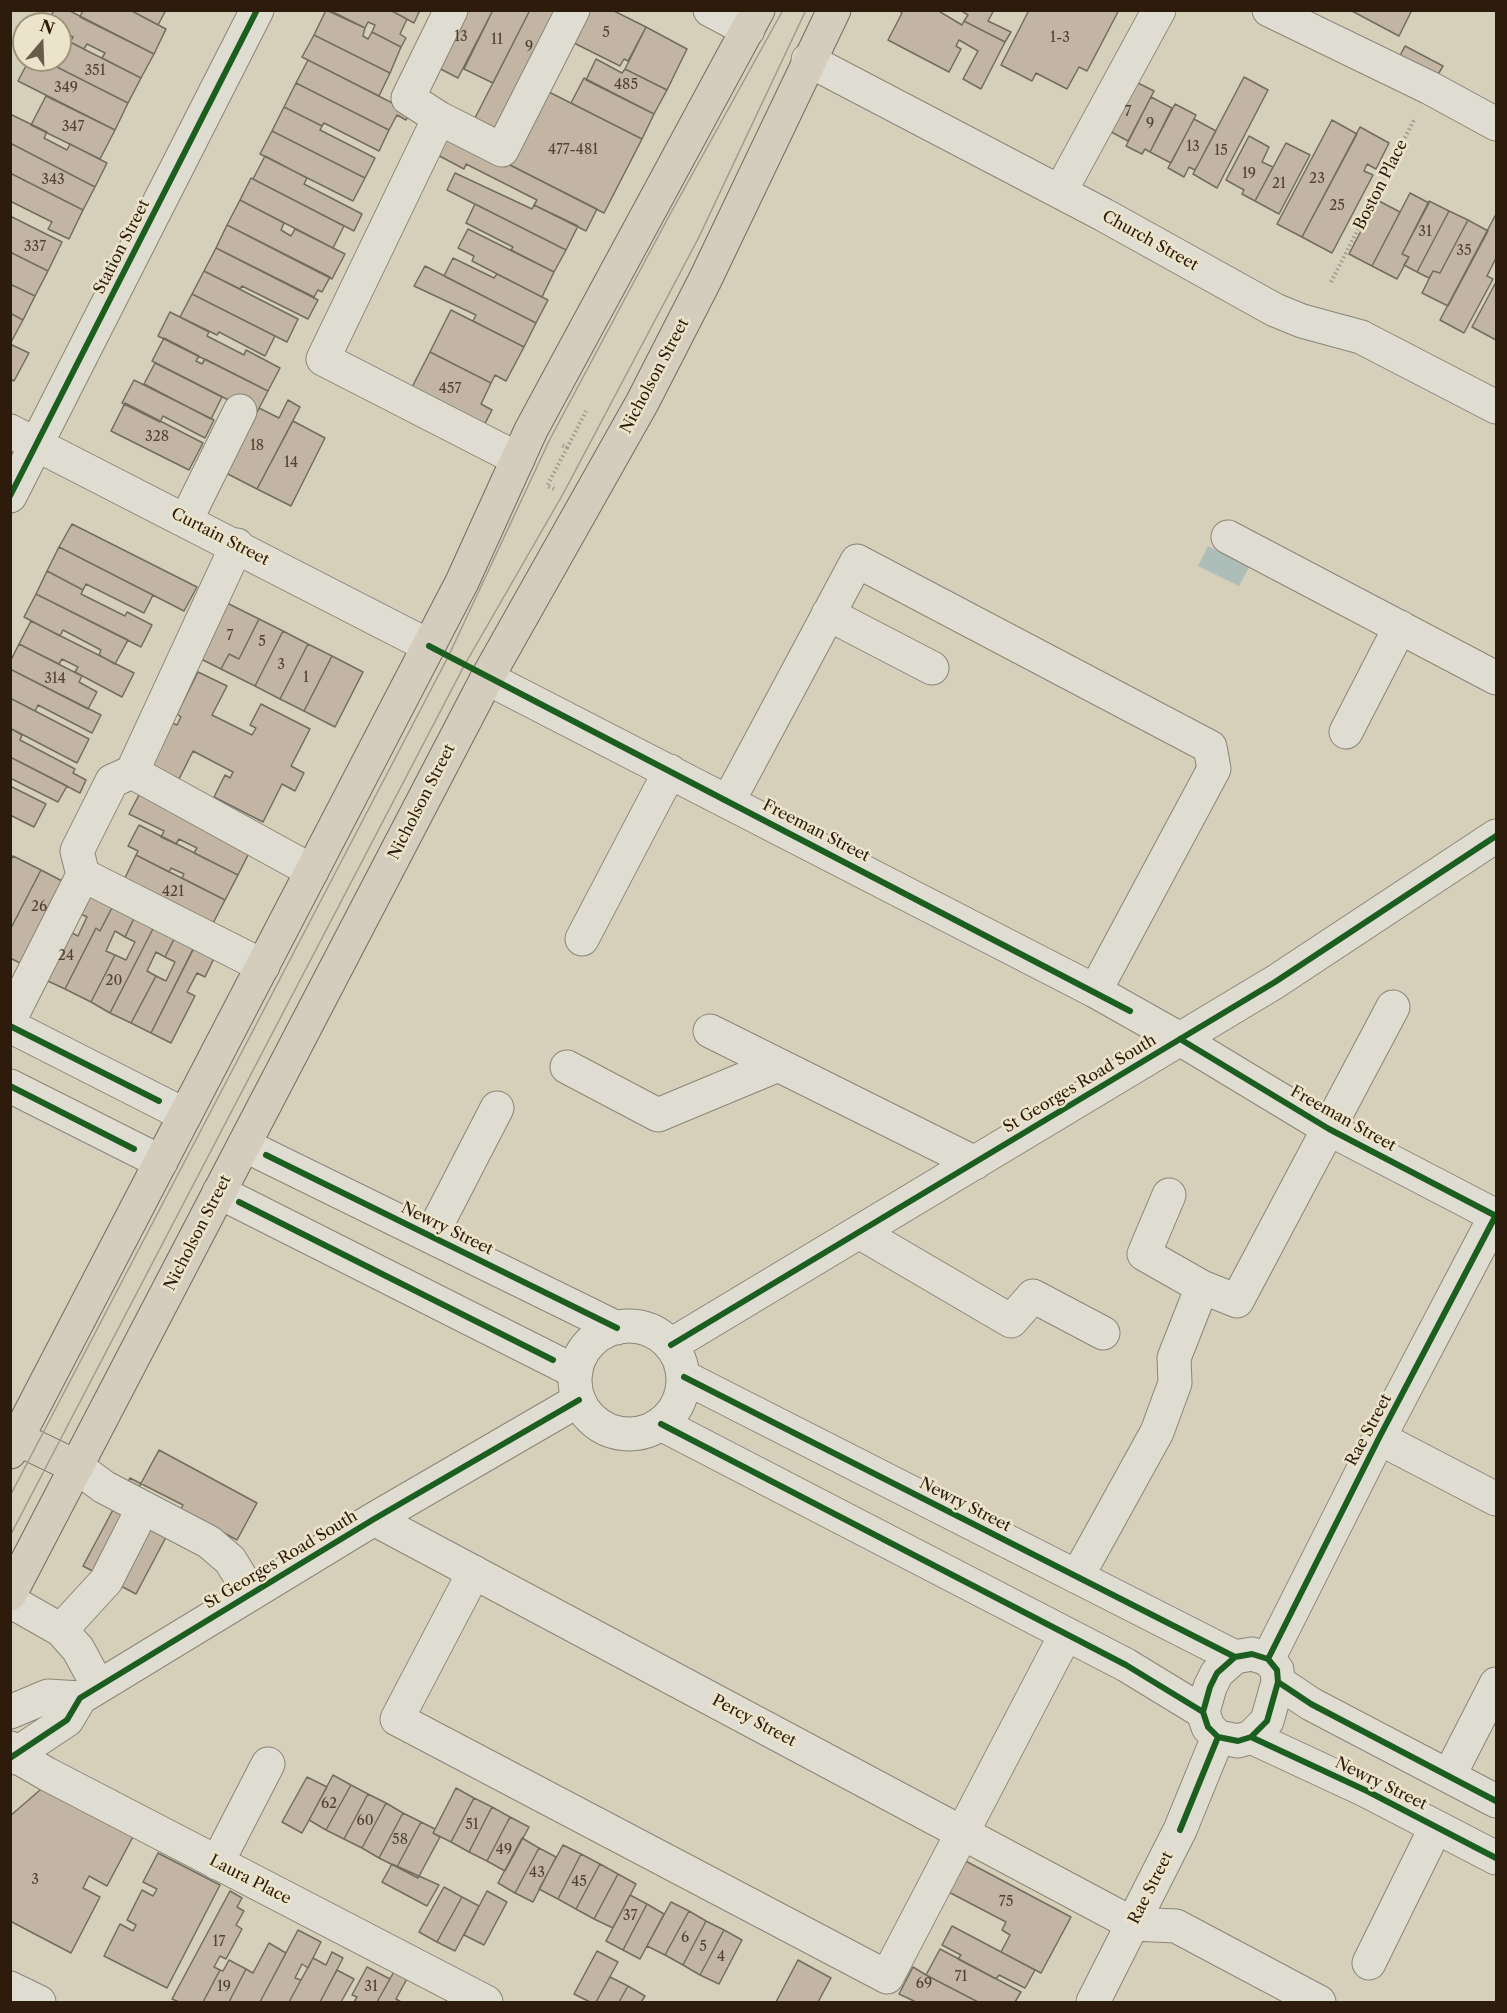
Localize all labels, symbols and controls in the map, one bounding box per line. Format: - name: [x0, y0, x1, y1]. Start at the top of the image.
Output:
- north arrow: [12, 12, 72, 72]
- text: N: [37, 15, 57, 39]
- house number: 5: [602, 25, 610, 41]
- house number: 13: [454, 29, 468, 45]
- house number: 1-3: [1050, 30, 1070, 46]
- house number: 11: [491, 32, 503, 48]
- house number: 9: [525, 39, 533, 55]
- house number: 351: [84, 63, 106, 79]
- house number: 485: [614, 77, 638, 93]
- house number: 349: [54, 80, 78, 96]
- house number: 7: [1125, 104, 1131, 120]
- house number: 9: [1146, 116, 1154, 132]
- house number: 347: [62, 119, 84, 135]
- street label: Boston Place: [1350, 137, 1412, 233]
- house number: 13: [1186, 139, 1200, 155]
- house number: 477-481: [548, 142, 598, 158]
- house number: 15: [1214, 143, 1228, 159]
- house number: 19: [1242, 166, 1256, 182]
- house number: 23: [1309, 171, 1325, 187]
- house number: 343: [41, 172, 65, 188]
- house number: 21: [1272, 176, 1286, 192]
- street label: Station Street: [90, 196, 154, 298]
- house number: 25: [1329, 198, 1345, 214]
- street label: Church Street: [1099, 207, 1201, 275]
- house number: 31: [1418, 224, 1432, 240]
- house number: 337: [24, 239, 46, 255]
- house number: 35: [1456, 243, 1472, 259]
- street label: Nicholson Street: [617, 315, 693, 437]
- house number: 457: [439, 381, 461, 397]
- house number: 328: [145, 429, 169, 445]
- house number: 18: [250, 438, 264, 454]
- house number: 14: [284, 455, 298, 471]
- street label: Curtain Street: [168, 504, 272, 570]
- house number: 7: [227, 628, 233, 644]
- house number: 5: [258, 634, 266, 650]
- house number: 3: [277, 657, 285, 673]
- house number: 1: [303, 670, 309, 686]
- house number: 314: [44, 671, 66, 687]
- street label: Nicholson Street: [385, 741, 459, 863]
- street label: Freeman Street: [759, 796, 873, 866]
- house number: 421: [162, 884, 184, 900]
- house number: 26: [31, 899, 47, 915]
- house number: 24: [58, 948, 74, 964]
- house number: 20: [106, 973, 122, 989]
- street label: St Georges Road South: [1000, 1031, 1160, 1137]
- street label: Freeman Street: [1287, 1082, 1399, 1156]
- street label: Nicholson Street: [161, 1172, 235, 1294]
- street label: Newry Street: [398, 1198, 496, 1260]
- street label: Rae Street: [1342, 1391, 1396, 1469]
- street label: Newry Street: [916, 1474, 1014, 1536]
- street label: St Georges Road South: [201, 1507, 361, 1613]
- street label: Percy Street: [709, 1691, 799, 1751]
- street label: Newry Street: [1332, 1753, 1430, 1815]
- house number: 62: [321, 1796, 337, 1812]
- house number: 60: [356, 1813, 374, 1829]
- house number: 51: [465, 1817, 479, 1833]
- house number: 58: [392, 1832, 408, 1848]
- house number: 49: [496, 1842, 512, 1858]
- street label: Rae Street: [1125, 1849, 1177, 1927]
- street label: Laura Place: [206, 1851, 294, 1909]
- house number: 43: [529, 1865, 545, 1881]
- house number: 3: [31, 1872, 39, 1888]
- house number: 45: [571, 1874, 587, 1890]
- house number: 75: [999, 1894, 1013, 1910]
- house number: 37: [623, 1908, 637, 1924]
- house number: 6: [681, 1930, 689, 1946]
- house number: 17: [213, 1934, 225, 1950]
- house number: 5: [699, 1939, 707, 1955]
- house number: 4: [717, 1949, 725, 1965]
- house number: 71: [955, 1969, 967, 1985]
- house number: 69: [916, 1976, 932, 1992]
- house number: 19: [217, 1979, 231, 1995]
- house number: 31: [364, 1979, 378, 1995]

